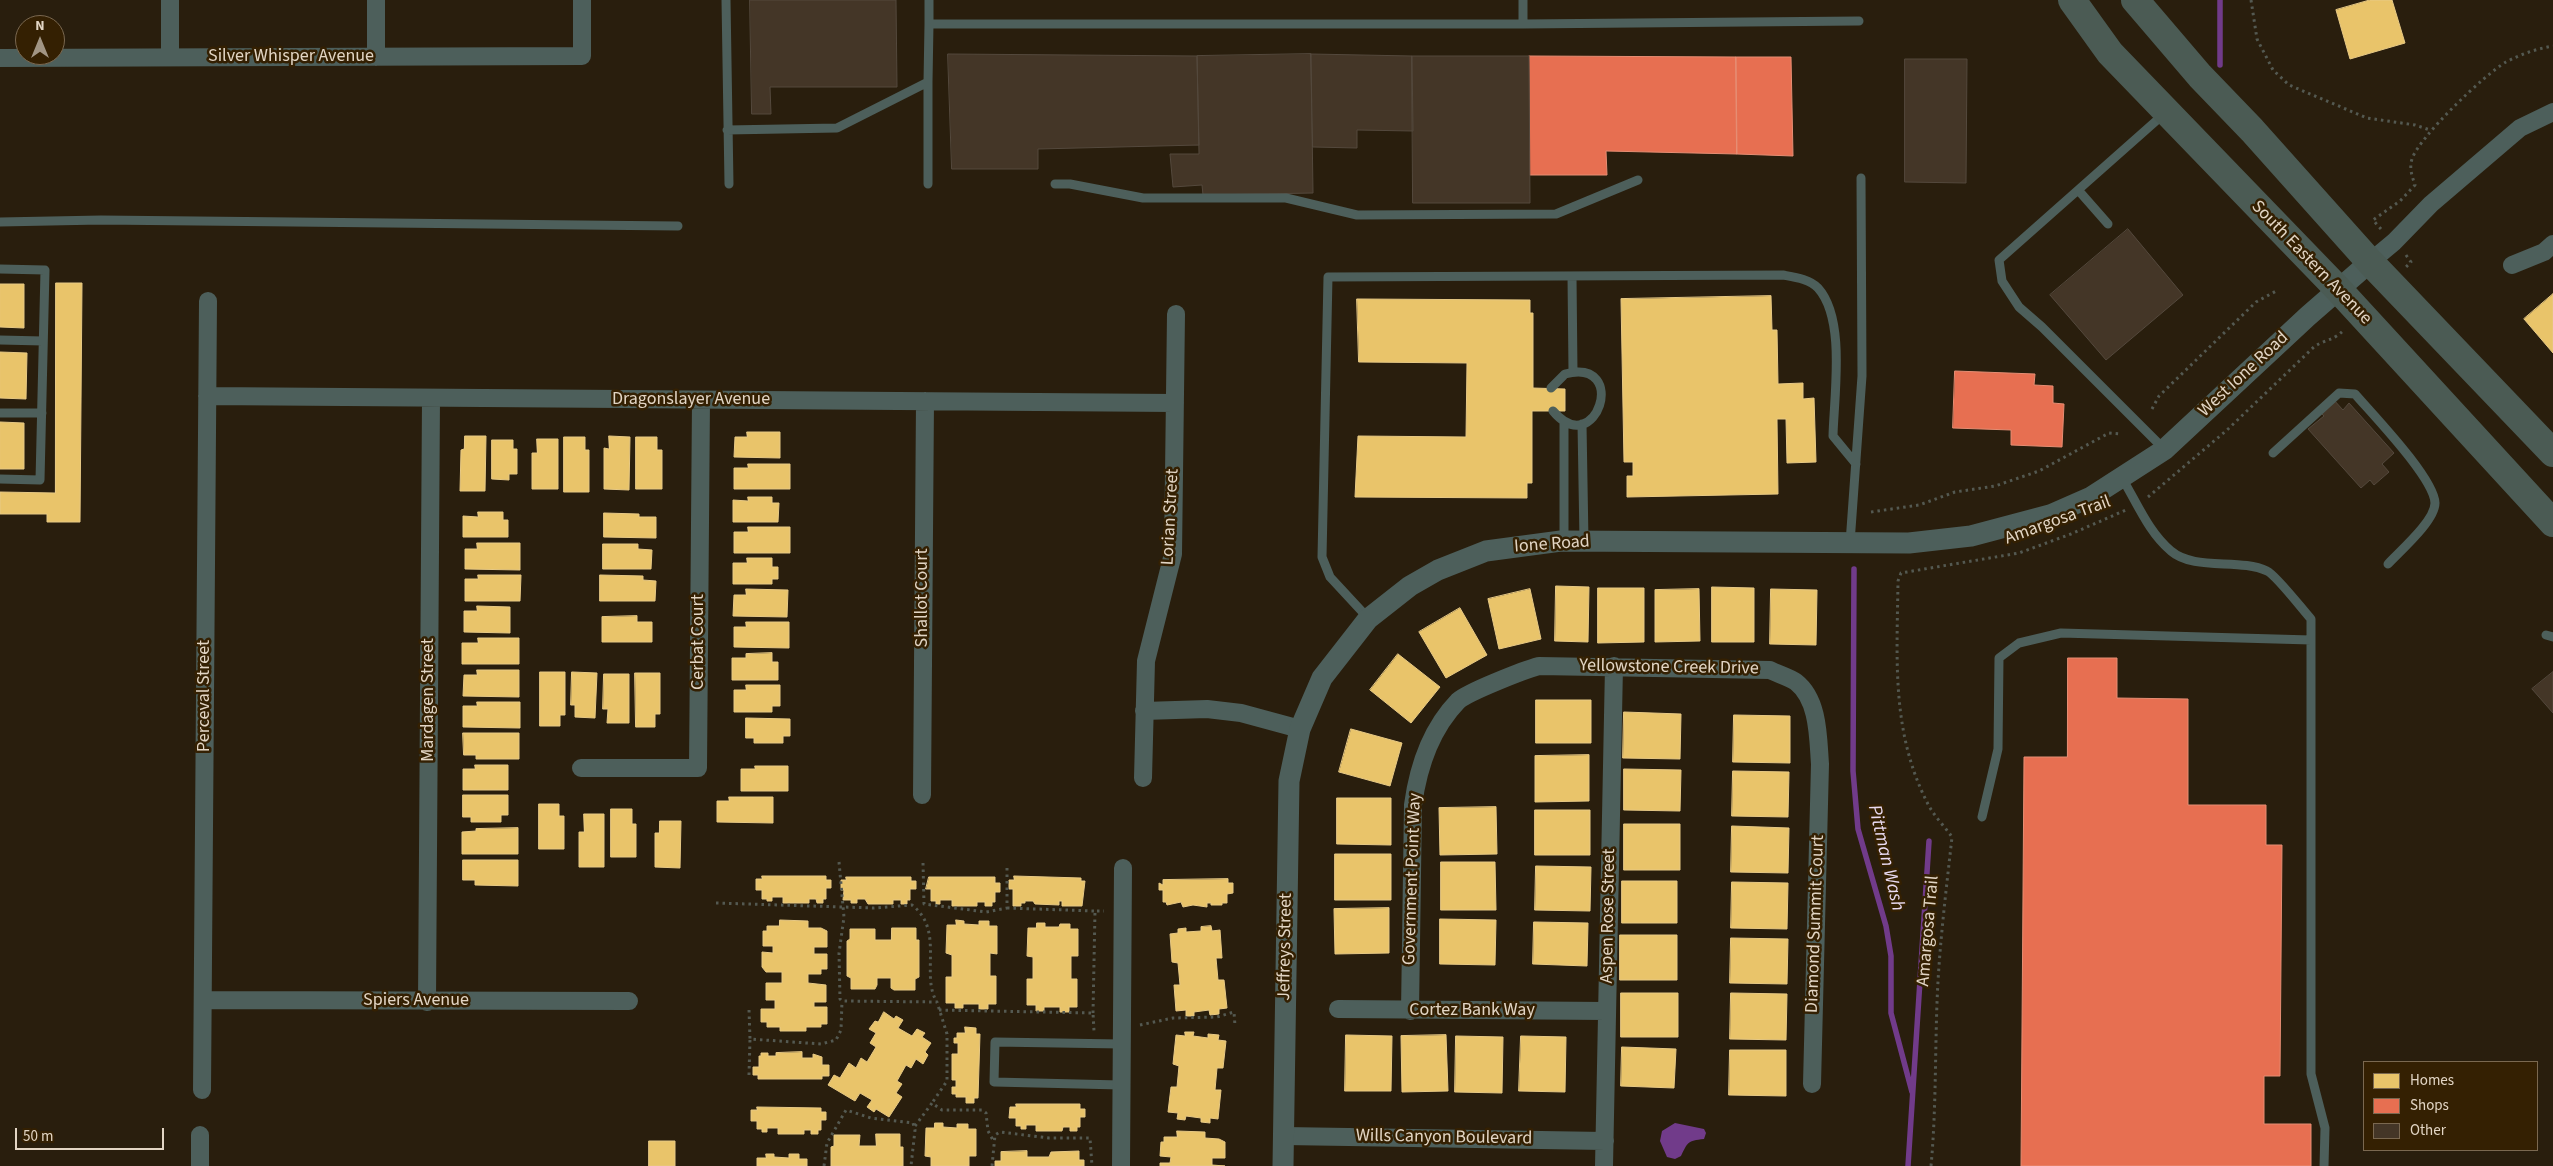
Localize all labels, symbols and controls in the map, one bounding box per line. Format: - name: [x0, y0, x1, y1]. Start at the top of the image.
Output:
- north arrow: [15, 15, 65, 65]
- text: N: [35, 16, 45, 36]
- street label: Silver Whisper Avenue: [208, 46, 374, 68]
- street label: South Eastern Avenue: [2246, 196, 2376, 330]
- street label: West Ione Road: [2194, 328, 2294, 422]
- street label: Dragonslayer Avenue: [612, 389, 770, 411]
- street label: Lorian Street: [1158, 468, 1184, 566]
- street label: Amargosa Trail: [2002, 492, 2114, 550]
- street label: Ione Road: [1514, 532, 1590, 558]
- street label: Shallot Court: [912, 549, 934, 647]
- street label: Cerbat Court: [688, 594, 710, 690]
- street label: Mardagen Street: [418, 638, 440, 762]
- street label: Perceval Street: [194, 640, 216, 752]
- street label: Yellowstone Creek Drive: [1579, 656, 1759, 680]
- street label: Government Point Way: [1399, 793, 1427, 965]
- water label: Pittman Wash: [1862, 803, 1908, 913]
- street label: Diamond Summit Court: [1802, 835, 1830, 1013]
- street label: Aspen Rose Street: [1597, 848, 1621, 984]
- street label: Amargosa Trail: [1913, 875, 1945, 987]
- street label: Jeffreys Street: [1274, 893, 1298, 1001]
- street label: Spiers Avenue: [363, 990, 469, 1012]
- street label: Cortez Bank Way: [1409, 1000, 1535, 1022]
- legend: [2363, 1061, 2538, 1151]
- text: Homes: [2410, 1070, 2454, 1091]
- text: Shops: [2410, 1095, 2449, 1116]
- scale bar: [18, 1118, 166, 1150]
- text: Other: [2410, 1120, 2446, 1141]
- text: 50 m: [23, 1126, 53, 1147]
- street label: Wills Canyon Boulevard: [1356, 1126, 1532, 1150]

